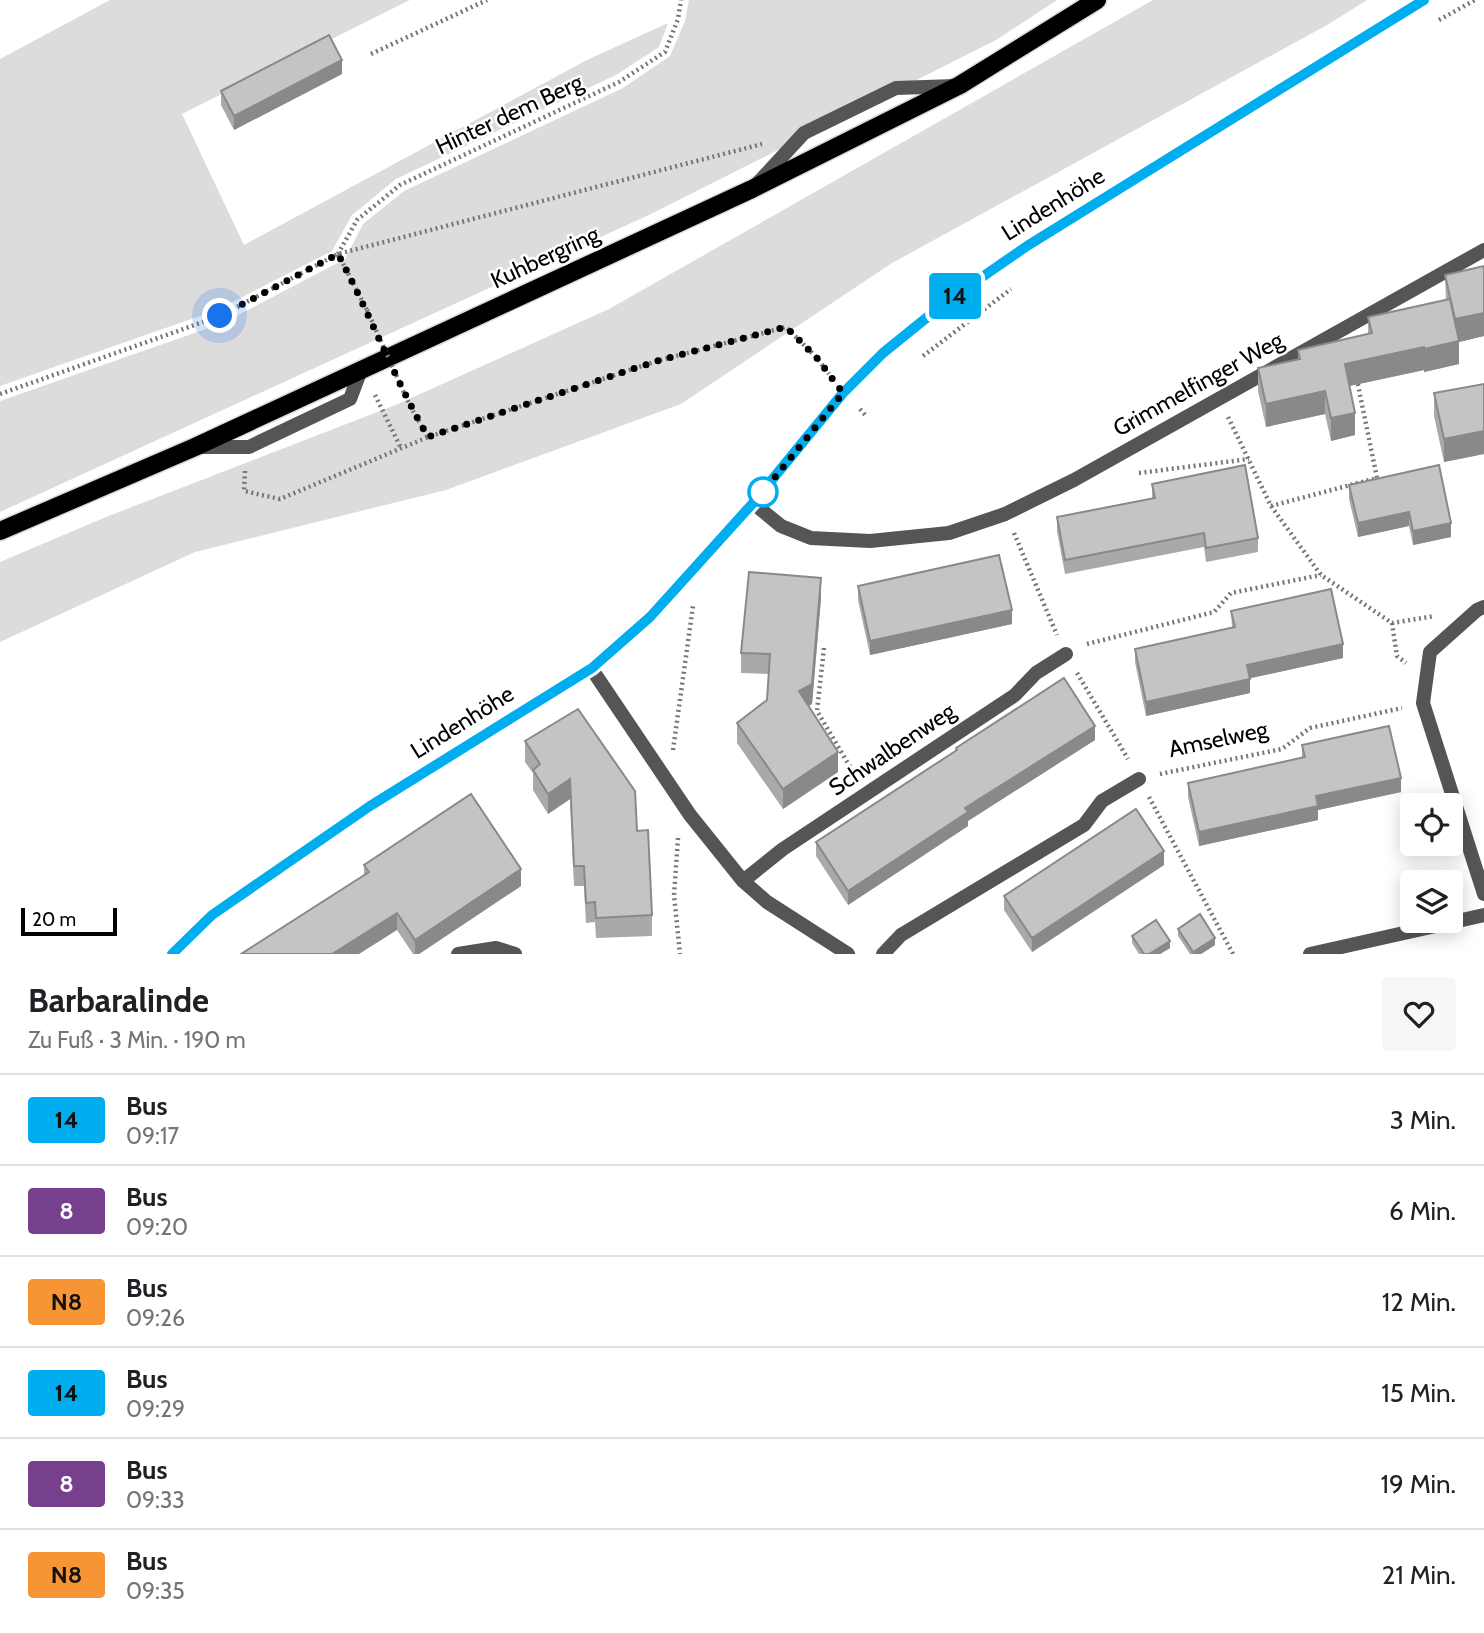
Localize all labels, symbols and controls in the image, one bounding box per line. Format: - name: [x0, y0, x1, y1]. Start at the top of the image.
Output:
- street label: Hinter dem Berg: [431, 67, 588, 160]
- street label: Lindenhöhe: [996, 161, 1110, 247]
- street label: Kuhbergring: [486, 219, 604, 294]
- line badge: 14: [923, 273, 986, 319]
- text: 14: [943, 281, 967, 310]
- your location: [202, 298, 237, 333]
- street label: Grimmelfinger Weg: [1108, 325, 1288, 442]
- unlabelled marker: [748, 477, 778, 507]
- street label: Lindenhöhe: [405, 679, 519, 765]
- street label: Schwalbenweg: [824, 696, 961, 801]
- street label: Amselweg: [1166, 715, 1271, 763]
- map controls: [1400, 793, 1463, 933]
- button: locate: [1400, 793, 1463, 856]
- button: layers: [1400, 870, 1463, 933]
- scale bar: [21, 905, 117, 937]
- text: 20 m: [32, 908, 76, 931]
- button: heart: [1382, 977, 1456, 1051]
- text: Barbaralinde: [28, 980, 209, 1020]
- text: Zu Fuß · 3 Min. · 190 m: [28, 1026, 246, 1054]
- text: Bus: [126, 1090, 167, 1122]
- text: 3 Min.: [1390, 1104, 1456, 1136]
- text: 14: [55, 1105, 78, 1134]
- text: 09:17: [126, 1122, 179, 1150]
- text: Bus: [126, 1181, 167, 1213]
- text: 6 Min.: [1389, 1195, 1456, 1227]
- text: 8: [59, 1196, 74, 1225]
- text: 09:20: [126, 1213, 188, 1241]
- text: Bus: [126, 1272, 167, 1304]
- text: 12 Min.: [1382, 1286, 1456, 1318]
- text: N8: [51, 1287, 82, 1316]
- text: 09:26: [126, 1304, 185, 1332]
- text: Bus: [126, 1363, 167, 1395]
- text: 15 Min.: [1381, 1377, 1456, 1409]
- text: 14: [55, 1378, 78, 1407]
- text: 09:29: [126, 1395, 185, 1423]
- text: Bus: [126, 1454, 167, 1486]
- text: 19 Min.: [1381, 1468, 1456, 1500]
- text: 8: [59, 1469, 74, 1498]
- text: 09:33: [126, 1486, 185, 1514]
- text: Bus: [126, 1545, 167, 1577]
- text: 21 Min.: [1382, 1559, 1456, 1591]
- text: N8: [51, 1560, 82, 1589]
- text: 09:35: [126, 1577, 185, 1605]

